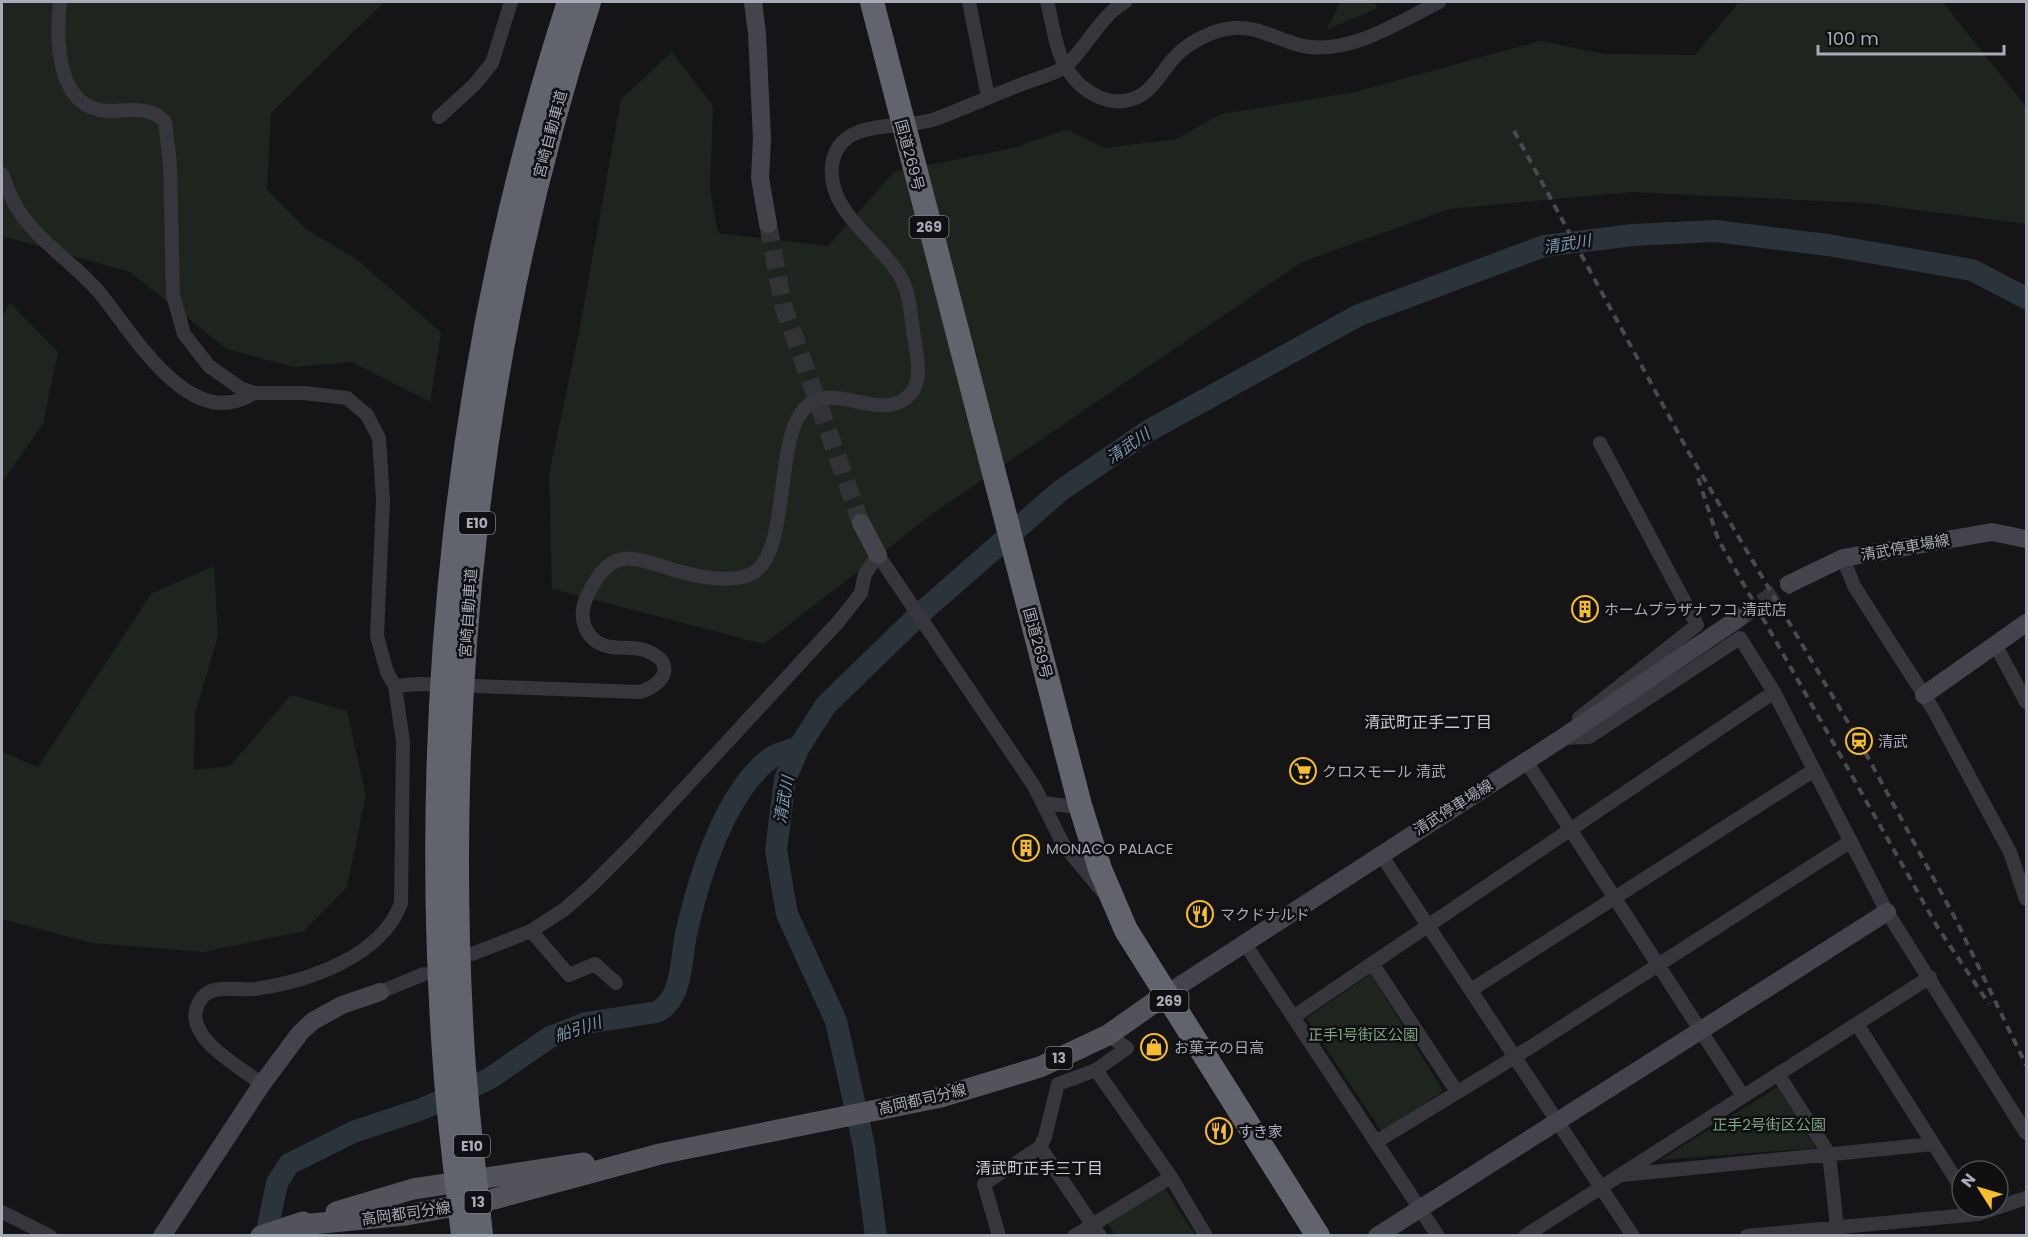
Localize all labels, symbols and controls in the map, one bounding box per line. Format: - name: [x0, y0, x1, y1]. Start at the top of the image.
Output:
- scale bar: [1818, 18, 2004, 56]
- text: 100 m: [1827, 26, 1879, 51]
- street label: 宮崎自動車道: [528, 88, 572, 180]
- street label: 国道269号: [890, 117, 930, 193]
- road number: 269: [910, 216, 948, 238]
- water label: 清武川: [1541, 229, 1594, 259]
- water label: 清武川: [1102, 422, 1156, 469]
- road number: E10: [459, 512, 495, 534]
- street label: 清武停車場線: [1859, 529, 1951, 565]
- street label: 宮崎自動車道: [454, 567, 482, 659]
- building icon: ホームプラザナフコ 清武店: [1570, 594, 1600, 624]
- place label: ホームプラザナフコ 清武店: [1604, 599, 1787, 620]
- street label: 国道269号: [1018, 605, 1058, 681]
- district label: 清武町正手二丁目: [1364, 711, 1492, 734]
- station icon: 清武: [1844, 726, 1874, 756]
- place label: 清武: [1878, 731, 1908, 752]
- supermarket icon: クロスモール 清武: [1288, 756, 1318, 786]
- place label: クロスモール 清武: [1322, 761, 1446, 782]
- water label: 清武川: [769, 772, 800, 826]
- street label: 清武停車場線: [1409, 774, 1497, 840]
- building icon: MONACO PALACE: [1011, 833, 1041, 863]
- place label: MONACO PALACE: [1046, 838, 1173, 859]
- restaurant icon: マクドナルド: [1185, 899, 1215, 929]
- place label: マクドナルド: [1220, 904, 1310, 925]
- road number: 269: [1150, 990, 1188, 1012]
- water label: 船引川: [552, 1010, 606, 1047]
- park label: 正手1号街区公園: [1308, 1024, 1418, 1045]
- shop icon: お菓子の日高: [1139, 1032, 1169, 1062]
- place label: お菓子の日高: [1174, 1037, 1264, 1058]
- road number: 13: [1046, 1047, 1072, 1069]
- street label: 高岡都司分線: [876, 1079, 968, 1119]
- park label: 正手2号街区公園: [1712, 1114, 1826, 1135]
- restaurant icon: すき家: [1204, 1116, 1234, 1146]
- place label: すき家: [1238, 1121, 1283, 1142]
- road number: E10: [454, 1135, 490, 1157]
- district label: 清武町正手三丁目: [975, 1157, 1103, 1180]
- north arrow: [1950, 1159, 2010, 1219]
- text: N: [1956, 1169, 1981, 1192]
- road number: 13: [464, 1191, 492, 1213]
- street label: 高岡都司分線: [360, 1196, 452, 1230]

